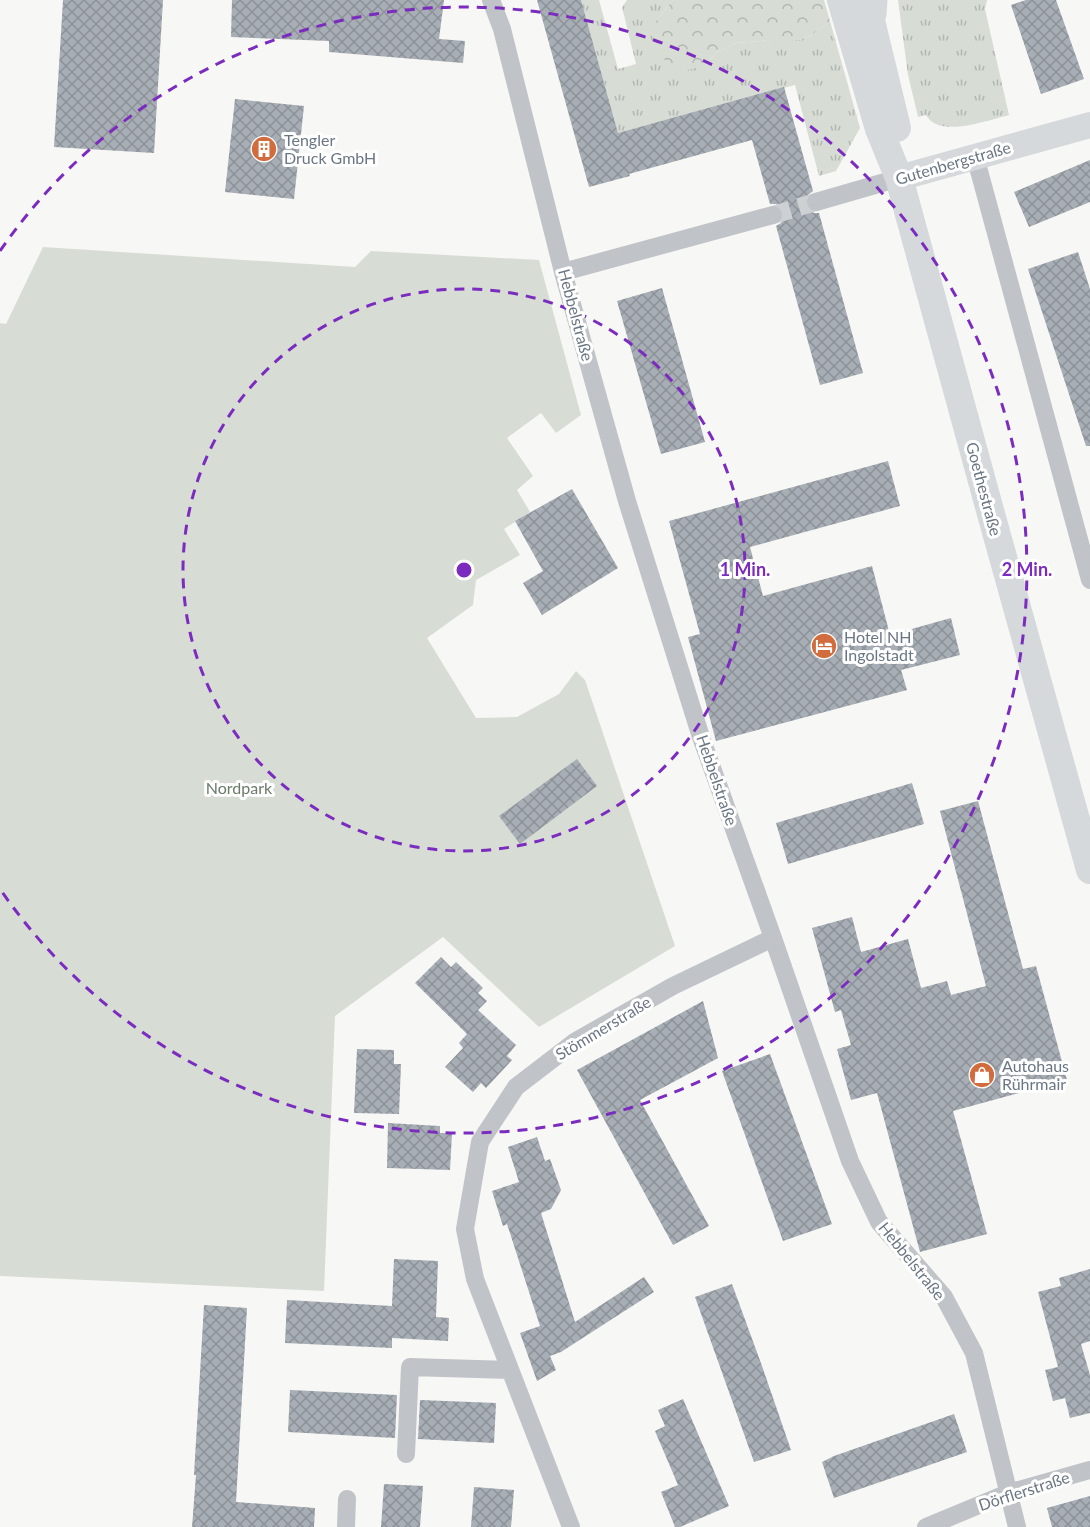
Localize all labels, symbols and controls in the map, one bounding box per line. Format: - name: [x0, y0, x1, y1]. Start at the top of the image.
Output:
- place label: Tengler Druck GmbH: [284, 130, 376, 167]
- building icon: Tengler Druck GmbH: [249, 134, 279, 164]
- street label: Gutenbergstraße: [893, 137, 1013, 188]
- street label: Hebbelstraße: [555, 267, 598, 363]
- street label: Goethestraße: [963, 440, 1006, 538]
- text: 1 Min.: [720, 558, 770, 580]
- text: 2 Min.: [1002, 558, 1052, 580]
- centre of rings: [454, 560, 474, 580]
- place label: Hotel NH Ingolstadt: [844, 627, 914, 664]
- hotel icon: Hotel NH Ingolstadt: [809, 631, 839, 661]
- street label: Hebbelstraße: [693, 732, 742, 828]
- park label: Nordpark: [206, 778, 273, 797]
- street label: Stömmerstraße: [552, 992, 654, 1063]
- place label: Autohaus Rührmair: [1002, 1056, 1069, 1093]
- shop icon: Autohaus Rührmair: [967, 1060, 997, 1090]
- street label: Hebbelstraße: [875, 1218, 950, 1303]
- street label: Dörflerstraße: [976, 1467, 1072, 1514]

